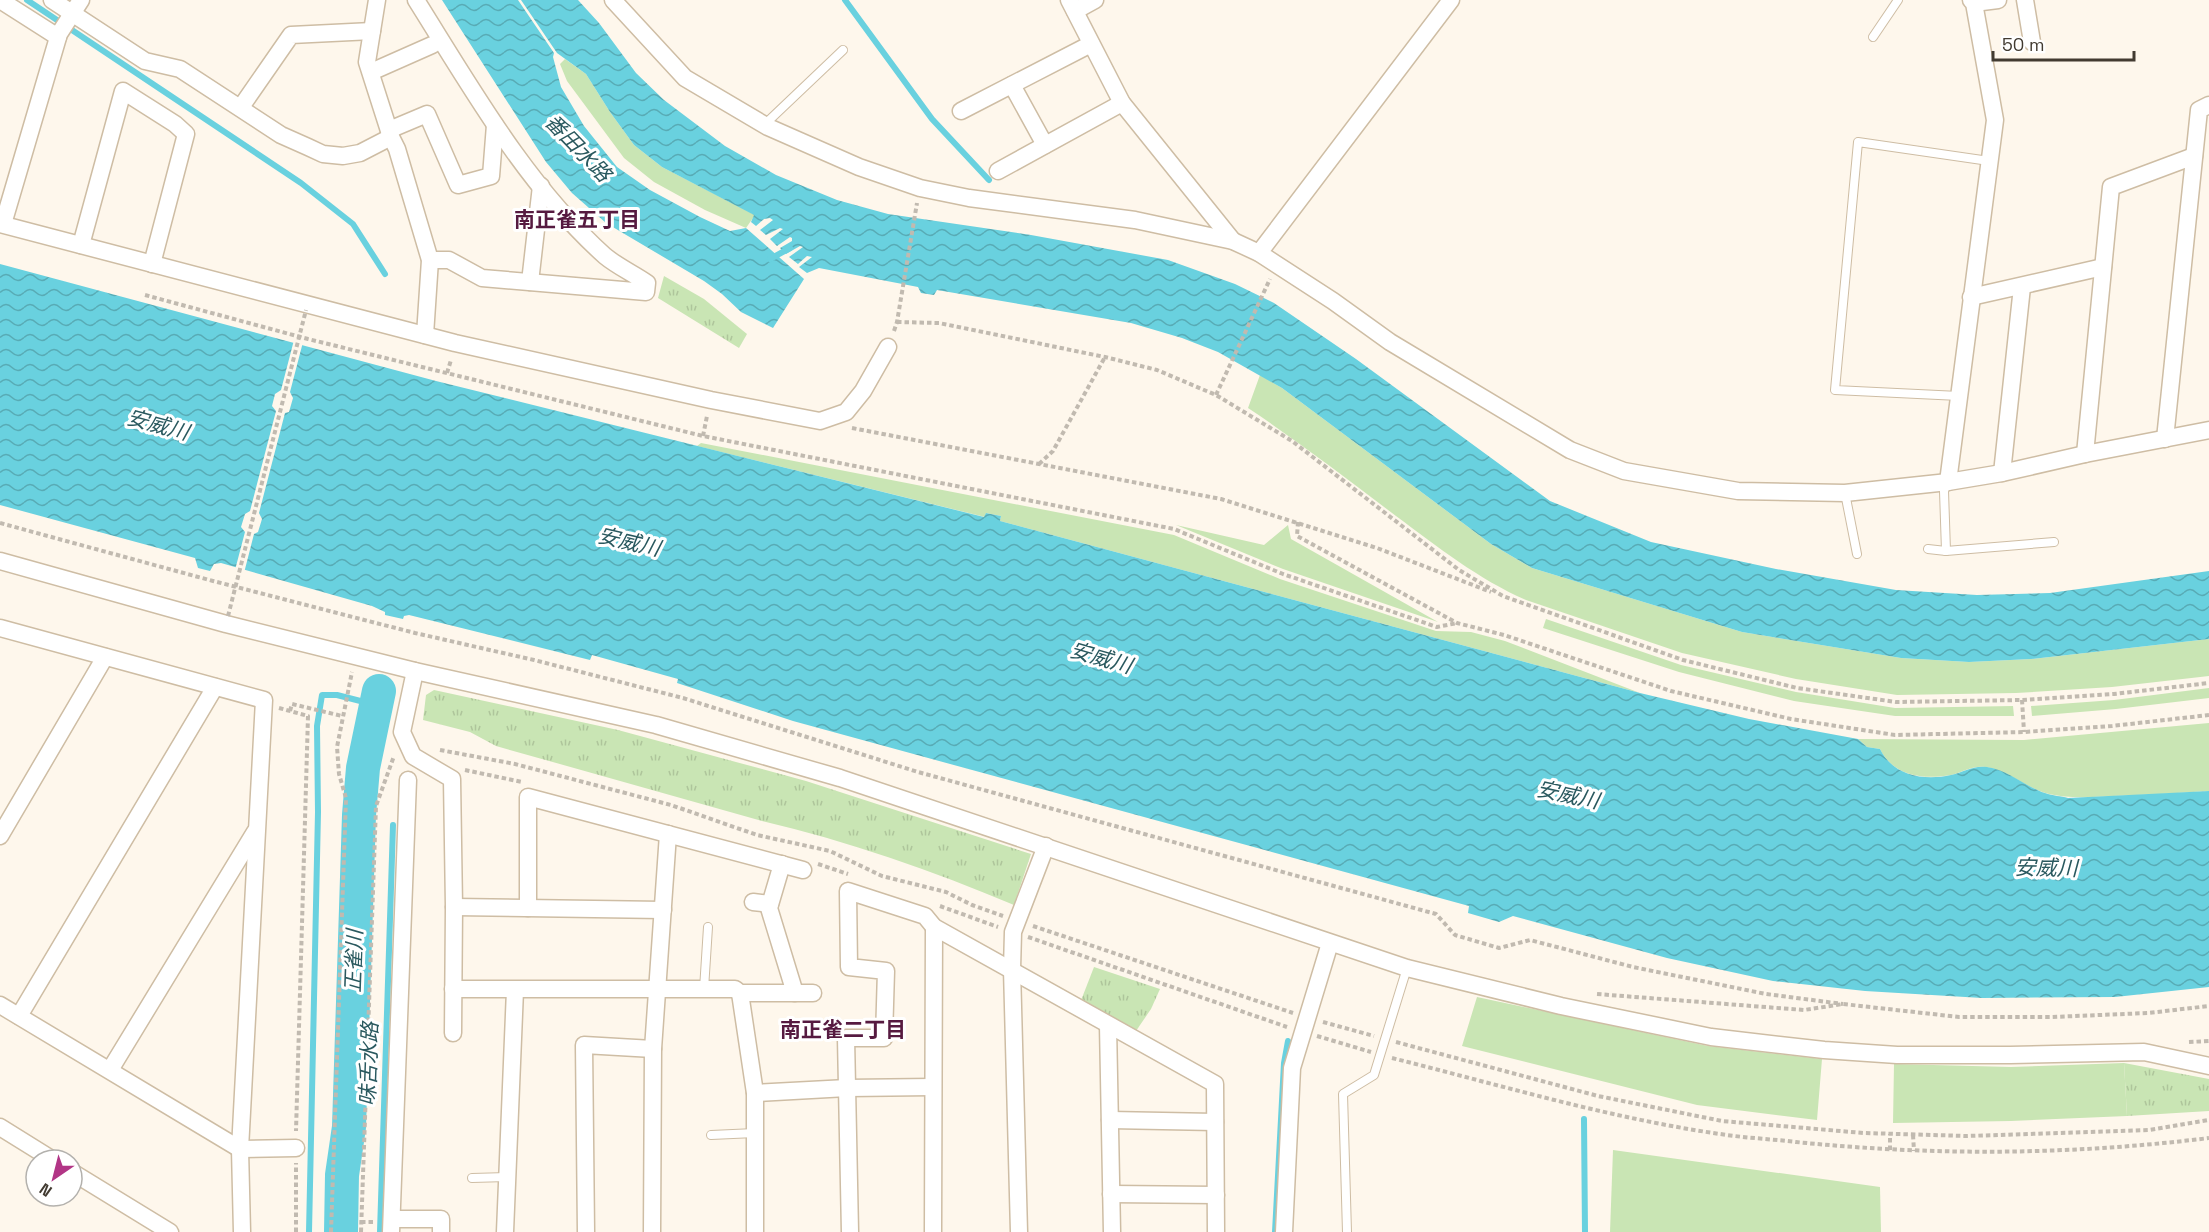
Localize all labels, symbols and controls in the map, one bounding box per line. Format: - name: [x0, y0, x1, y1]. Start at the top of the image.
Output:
- scale bar: [1993, 24, 2134, 62]
- text: 50 m: [2002, 33, 2044, 56]
- water label: 番田水路: [539, 108, 619, 189]
- district label: 南正雀五丁目: [514, 206, 640, 233]
- water label: 安威川: [124, 403, 194, 446]
- water label: 安威川: [595, 521, 665, 562]
- water label: 安威川: [1067, 636, 1137, 680]
- water label: 安威川: [1534, 775, 1604, 815]
- water label: 安威川: [2014, 853, 2080, 882]
- water label: 正雀川: [339, 927, 368, 993]
- district label: 南正雀二丁目: [780, 1016, 906, 1043]
- water label: 味舌水路: [354, 1020, 384, 1106]
- north arrow: [24, 1148, 84, 1208]
- text: N: [35, 1178, 56, 1202]

